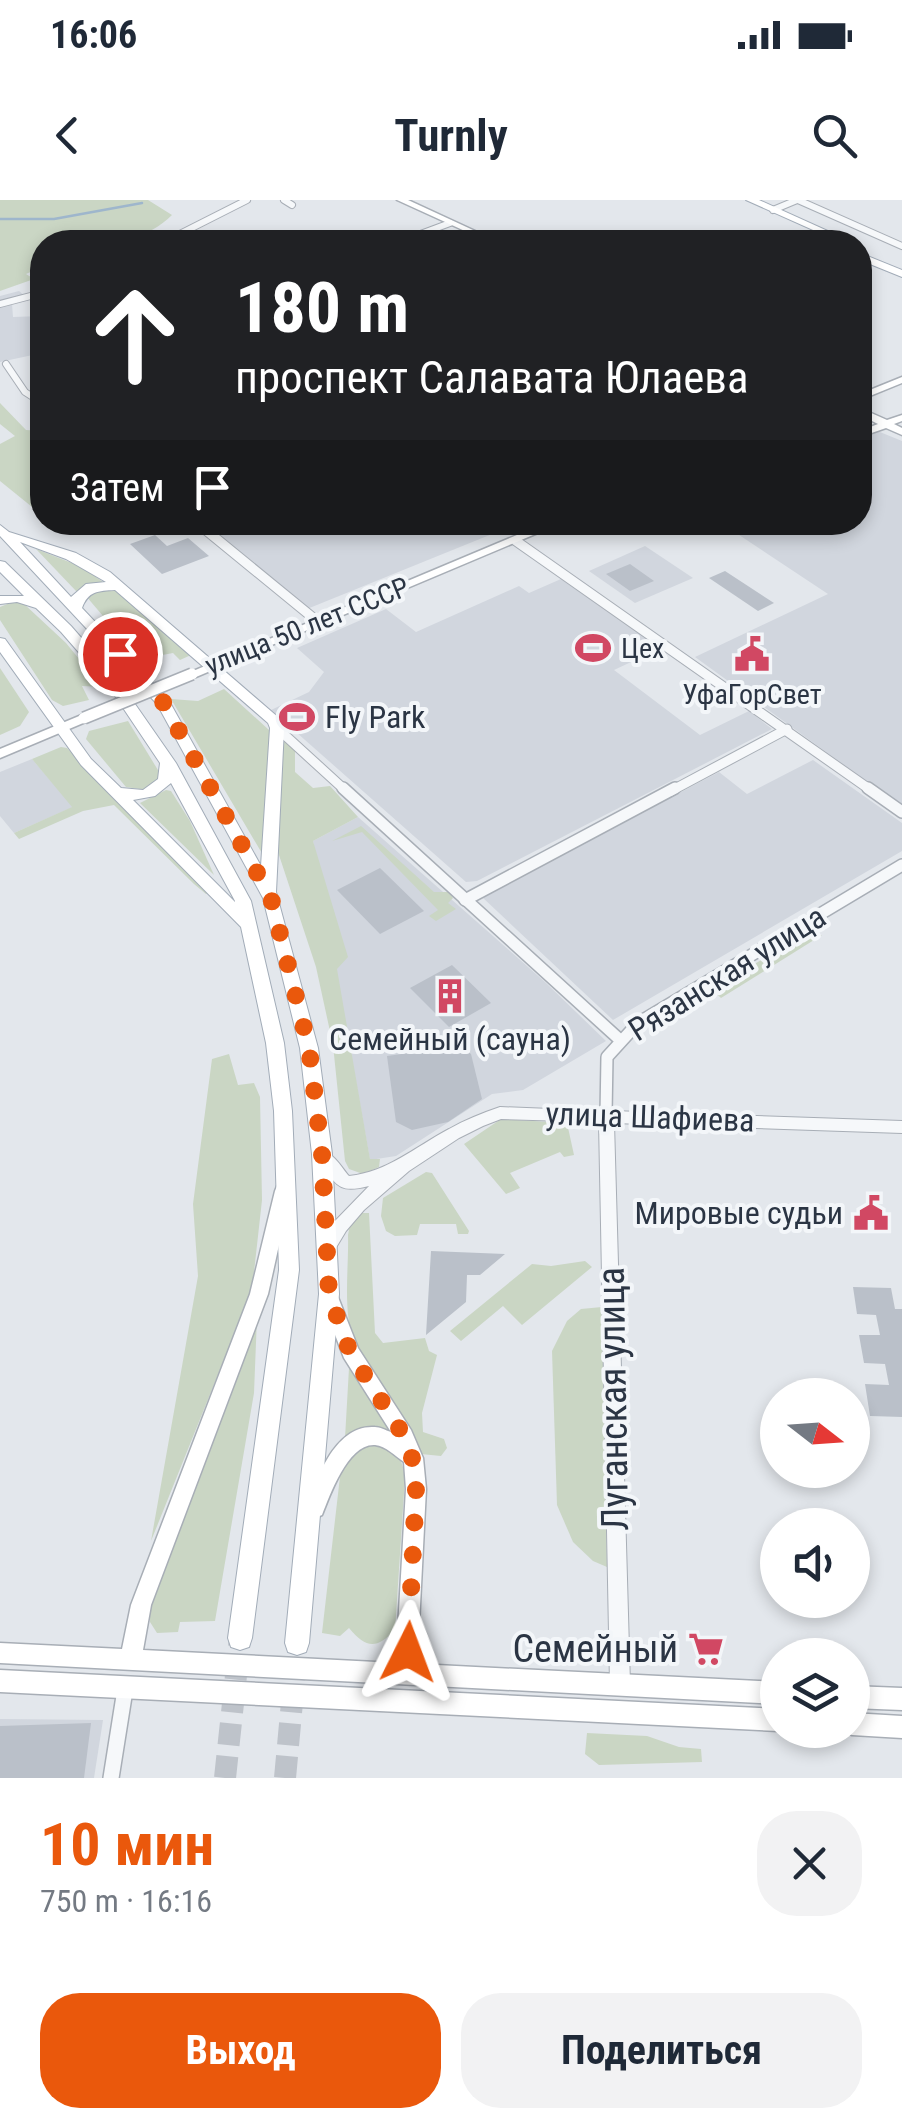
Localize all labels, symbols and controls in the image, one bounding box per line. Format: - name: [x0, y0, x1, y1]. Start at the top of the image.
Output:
- text: 16:06: [50, 13, 137, 57]
- icon: back: [40, 108, 95, 163]
- icon: search: [807, 108, 862, 163]
- text: Turnly: [394, 109, 508, 162]
- text: 180 m: [235, 267, 409, 349]
- icon: ahead: [70, 270, 200, 400]
- text: проспект Салавата Юлаева: [235, 351, 749, 404]
- icon: arrive: [185, 460, 240, 515]
- text: Затем: [70, 466, 165, 510]
- street label: улица 50 лет СССР: [200, 570, 414, 682]
- pin: [78, 612, 163, 697]
- icon: arrive: [93, 627, 148, 682]
- sports icon: Цех: [574, 629, 612, 667]
- place label: Цех: [621, 632, 664, 665]
- public building icon: УфаГорСвет: [733, 635, 771, 673]
- place label: УфаГорСвет: [682, 678, 822, 711]
- sports icon: Fly Park: [278, 698, 316, 736]
- place label: Fly Park: [325, 698, 426, 736]
- street label: Рязанская улица: [622, 897, 832, 1049]
- building icon: Семейный (сауна): [431, 977, 469, 1015]
- place label: Семейный (сауна): [329, 1020, 571, 1058]
- street label: улица Шафиева: [545, 1094, 755, 1140]
- place label: Мировые судьи: [634, 1194, 843, 1232]
- public building icon: Мировые судьи: [852, 1194, 890, 1232]
- street label: Луганская улица: [589, 1267, 637, 1531]
- north arrow: [760, 1378, 870, 1488]
- map controls: [760, 1378, 870, 1748]
- button: sound: [760, 1508, 870, 1618]
- position arrow: [356, 1600, 460, 1704]
- place label: Семейный: [512, 1627, 678, 1671]
- supermarket icon: Семейный: [687, 1630, 725, 1668]
- button: layers: [760, 1638, 870, 1748]
- text: 10 мин: [40, 1809, 214, 1880]
- button: close: [757, 1811, 862, 1916]
- text: 750 m · 16:16: [40, 1882, 212, 1920]
- button: Выход: [40, 1993, 441, 2108]
- button: Поделиться: [461, 1993, 862, 2108]

